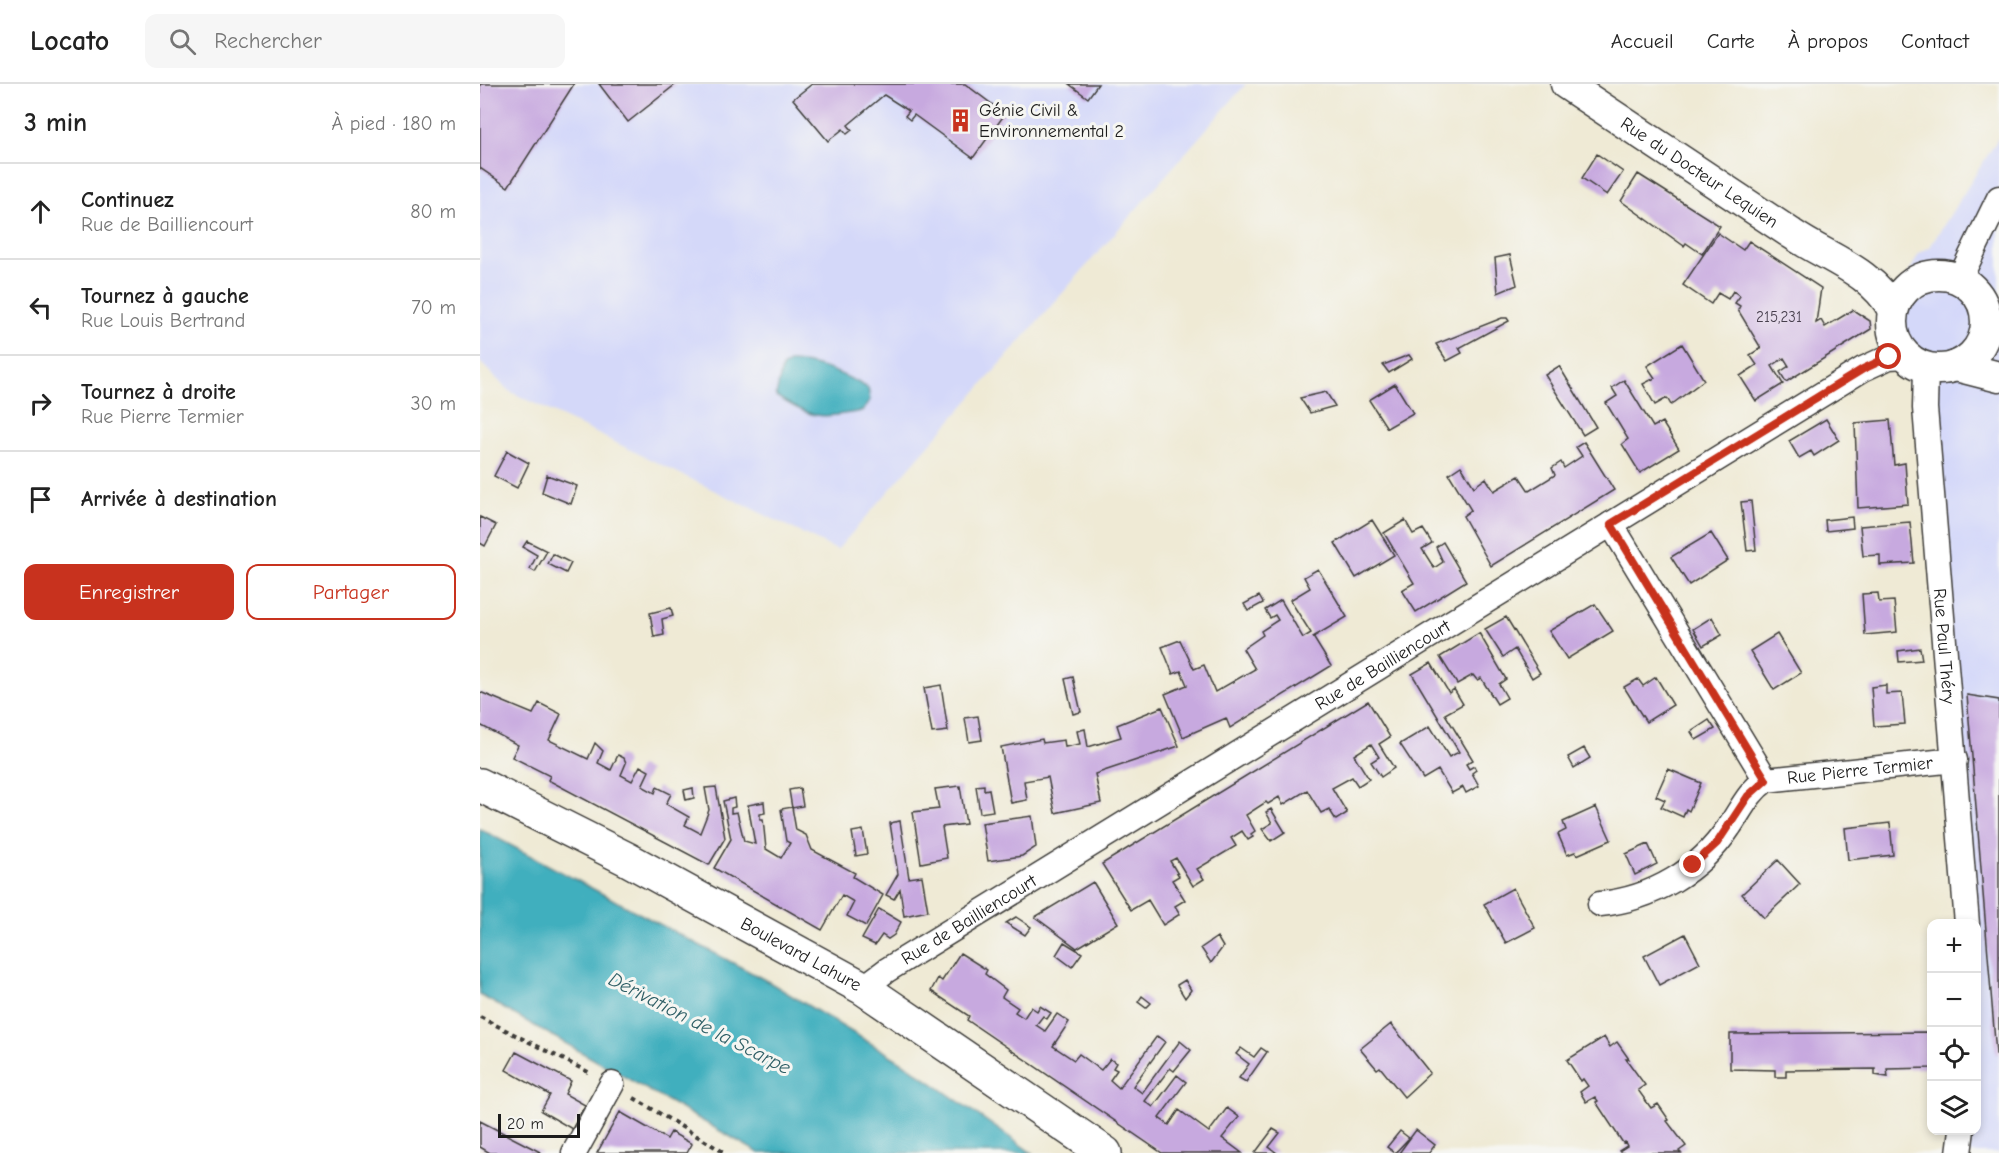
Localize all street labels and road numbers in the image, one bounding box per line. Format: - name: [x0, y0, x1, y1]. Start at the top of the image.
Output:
- street label: Rue du Docteur Lequien: [1617, 113, 1782, 233]
- street label: Rue Paul Théry: [1929, 588, 1959, 706]
- street label: Rue de Bailliencourt: [1311, 615, 1455, 715]
- street label: Rue Pierre Termier: [1786, 752, 1935, 789]
- street label: Rue de Bailliencourt: [898, 870, 1041, 970]
- street label: Boulevard Lahure: [737, 913, 865, 996]

